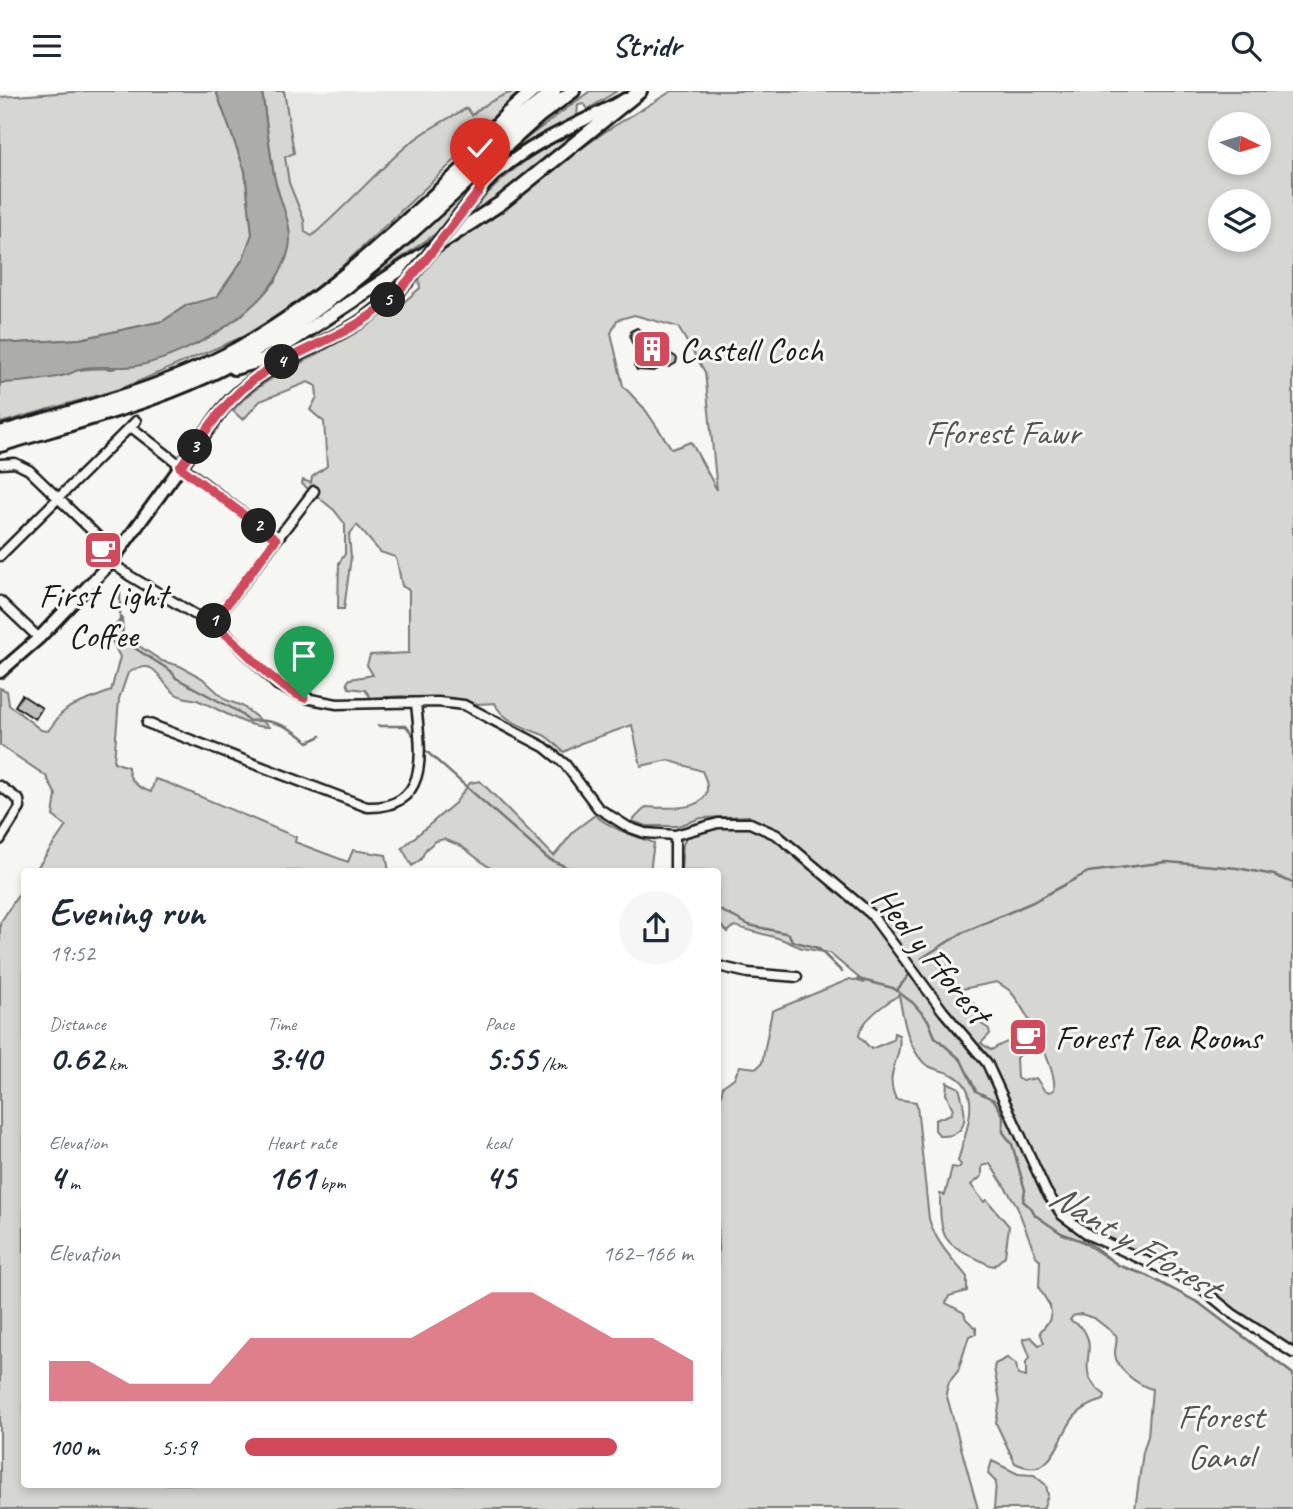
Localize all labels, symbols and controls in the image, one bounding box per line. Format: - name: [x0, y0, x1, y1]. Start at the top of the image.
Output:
- text: Stridr: [612, 25, 681, 66]
- icon: menu: [28, 27, 66, 65]
- icon: search: [1227, 27, 1265, 65]
- north arrow: [1208, 112, 1270, 175]
- map controls: [1208, 112, 1271, 252]
- pin: [450, 118, 510, 190]
- icon: check: [461, 129, 499, 167]
- button: layers: [1208, 189, 1271, 252]
- pin: 5: [370, 283, 406, 318]
- text: 5: [383, 287, 392, 311]
- place label: Castell Coch: [679, 327, 824, 372]
- building icon: Castell Coch: [631, 328, 673, 370]
- pin: 4: [264, 345, 300, 379]
- text: 4: [277, 349, 286, 373]
- park label: Fforest Fawr: [926, 410, 1083, 455]
- pin: 3: [178, 429, 212, 465]
- text: 3: [190, 434, 199, 458]
- pin: 2: [242, 509, 276, 543]
- text: 2: [254, 513, 263, 537]
- cafe icon: First Light Coffee: [82, 529, 124, 571]
- place label: First Light Coffee: [39, 573, 172, 658]
- pin: 1: [196, 603, 232, 639]
- text: 1: [209, 608, 218, 632]
- pin: [274, 626, 334, 698]
- icon: arrive: [285, 637, 323, 675]
- street label: Heol y Fforest: [862, 877, 1004, 1037]
- text: Evening run: [49, 889, 205, 936]
- button: share: [619, 891, 693, 965]
- text: 19:52: [49, 939, 95, 968]
- text: Distance: [49, 1012, 106, 1036]
- text: Time: [267, 1012, 296, 1036]
- text: Pace: [485, 1012, 514, 1036]
- place label: Forest Tea Rooms: [1055, 1015, 1264, 1060]
- cafe icon: Forest Tea Rooms: [1007, 1016, 1049, 1058]
- text: 0.62: [49, 1036, 104, 1081]
- text: 3:40: [267, 1036, 321, 1081]
- text: 5:55: [485, 1036, 538, 1081]
- text: km: [104, 1052, 127, 1076]
- text: /km: [538, 1052, 567, 1076]
- text: Elevation: [49, 1131, 107, 1155]
- text: Heart rate: [267, 1131, 336, 1155]
- text: kcal: [485, 1131, 510, 1155]
- text: 4: [49, 1155, 65, 1200]
- text: 161: [267, 1155, 315, 1200]
- text: 45: [485, 1155, 516, 1200]
- text: m: [65, 1171, 80, 1195]
- text: bpm: [315, 1171, 346, 1195]
- water label: Nant y Fforest: [1042, 1172, 1234, 1313]
- text: Elevation: [49, 1239, 120, 1268]
- text: 162–166 m: [602, 1239, 693, 1268]
- park label: Fforest Ganol: [1178, 1394, 1268, 1479]
- text: 100 m: [49, 1433, 99, 1462]
- text: 5:59: [161, 1433, 197, 1462]

